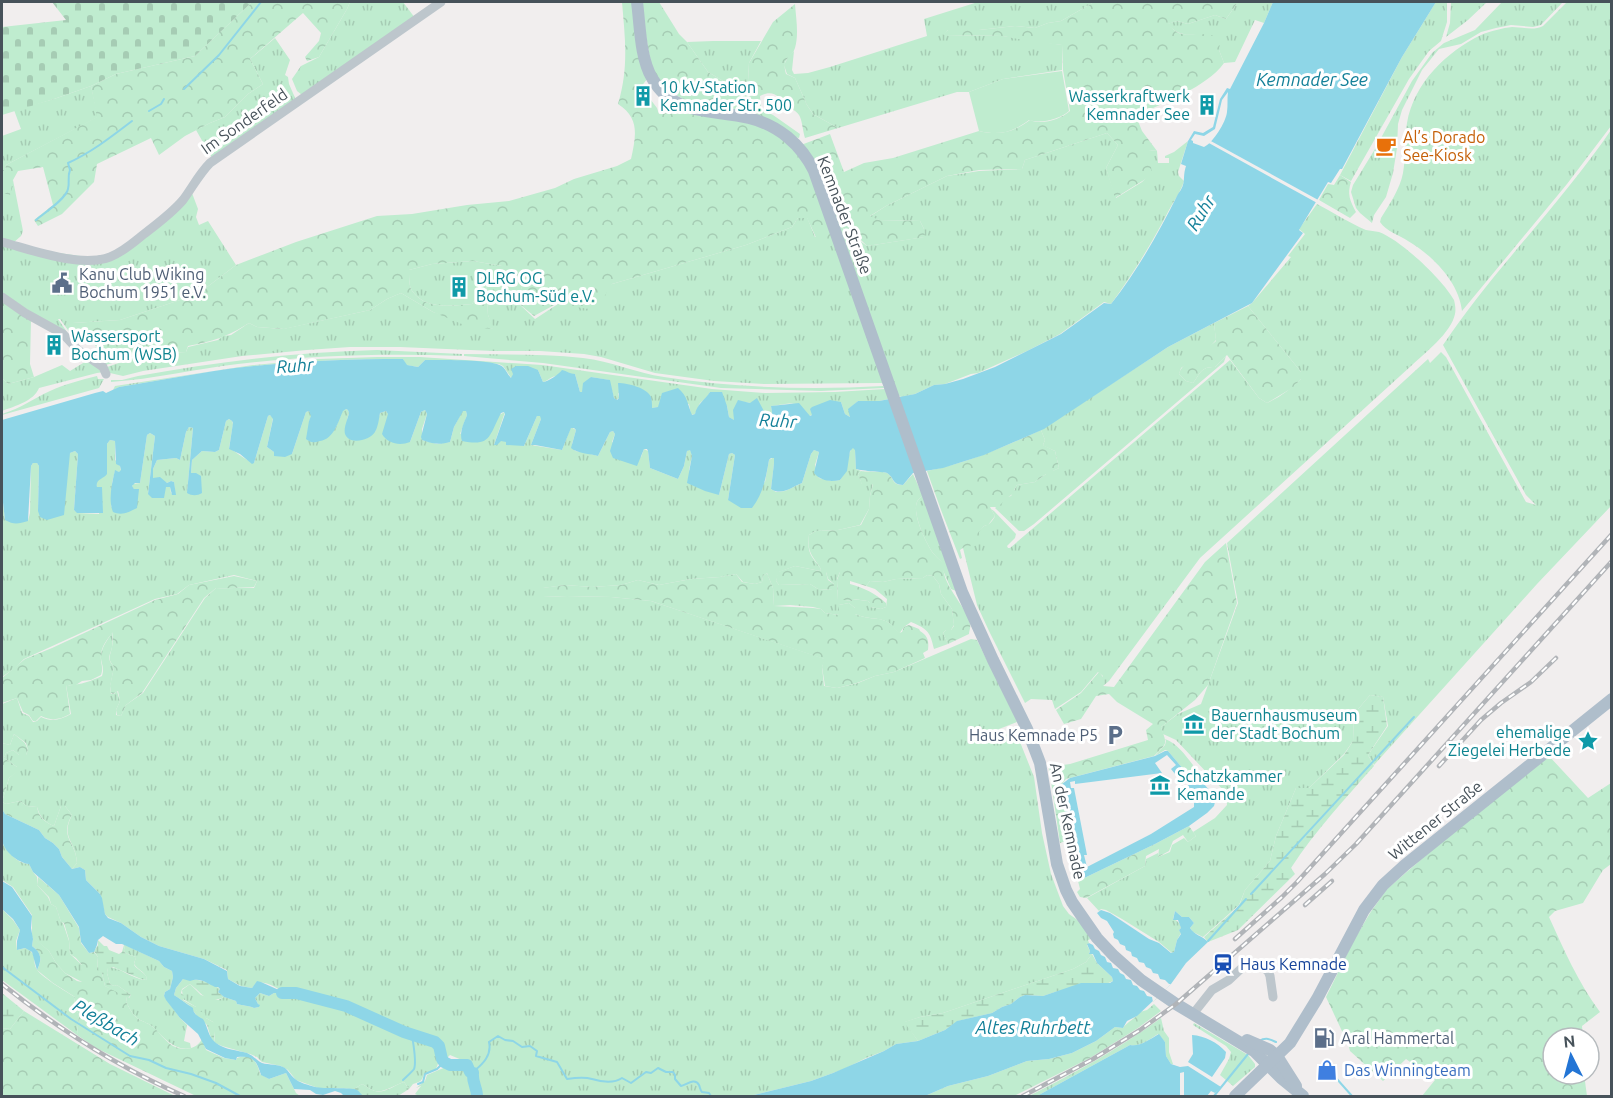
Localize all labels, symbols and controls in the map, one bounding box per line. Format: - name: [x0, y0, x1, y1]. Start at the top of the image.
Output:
- water label: Kemnader See: [1256, 69, 1368, 89]
- place label: 10 kV-Station Kemnader Str. 500: [660, 78, 792, 114]
- building icon: 10 kV-Station Kemnader Str. 500: [631, 84, 655, 108]
- street label: Im Sonderfeld: [197, 85, 291, 157]
- place label: Wasserkraftwerk Kemnader See: [1068, 87, 1190, 123]
- building icon: Wasserkraftwerk Kemnader See: [1195, 93, 1219, 117]
- place label: Al’s Dorado See-Kiosk: [1403, 128, 1485, 164]
- cafe icon: Al’s Dorado See-Kiosk: [1374, 134, 1398, 158]
- street label: Kemnader Straße: [814, 153, 876, 277]
- water label: Ruhr: [1182, 190, 1219, 234]
- place label: Kanu Club Wiking Bochum 1951 e.V.: [79, 265, 206, 301]
- place label: DLRG OG Bochum-Süd e.V.: [476, 269, 595, 305]
- public building icon: Kanu Club Wiking Bochum 1951 e.V.: [50, 271, 74, 295]
- building icon: DLRG OG Bochum-Süd e.V.: [447, 275, 471, 299]
- place label: Wassersport Bochum (WSB): [71, 327, 177, 364]
- building icon: Wassersport Bochum (WSB): [42, 333, 66, 357]
- water label: Ruhr: [275, 354, 315, 376]
- water label: Ruhr: [759, 409, 799, 431]
- place label: Bauernhausmuseum der Stadt Bochum: [1211, 706, 1358, 742]
- museum icon: Bauernhausmuseum der Stadt Bochum: [1182, 712, 1206, 736]
- parking icon: Haus Kemnade P5: [1103, 723, 1127, 747]
- place label: ehemalige Ziegelei Herbede: [1448, 723, 1571, 759]
- place label: Haus Kemnade P5: [969, 726, 1098, 744]
- place icon: ehemalige Ziegelei Herbede: [1576, 729, 1600, 753]
- street label: An der Kemnade: [1047, 761, 1089, 881]
- place label: Schatzkammer Kemande: [1177, 767, 1283, 803]
- museum icon: Schatzkammer Kemande: [1148, 773, 1172, 797]
- street label: Wittener Straße: [1384, 777, 1486, 863]
- station icon: Haus Kemnade: [1211, 952, 1235, 976]
- place label: Haus Kemnade: [1240, 955, 1347, 973]
- water label: Pleßbach: [69, 995, 143, 1050]
- water label: Altes Ruhrbett: [975, 1017, 1091, 1037]
- fuel station icon: Aral Hammertal: [1312, 1026, 1336, 1050]
- north arrow: [1541, 1026, 1601, 1086]
- place label: Aral Hammertal: [1341, 1029, 1454, 1047]
- text: N: [1563, 1032, 1576, 1051]
- shop icon: Das Winningteam: [1315, 1058, 1339, 1082]
- place label: Das Winningteam: [1344, 1061, 1471, 1079]

